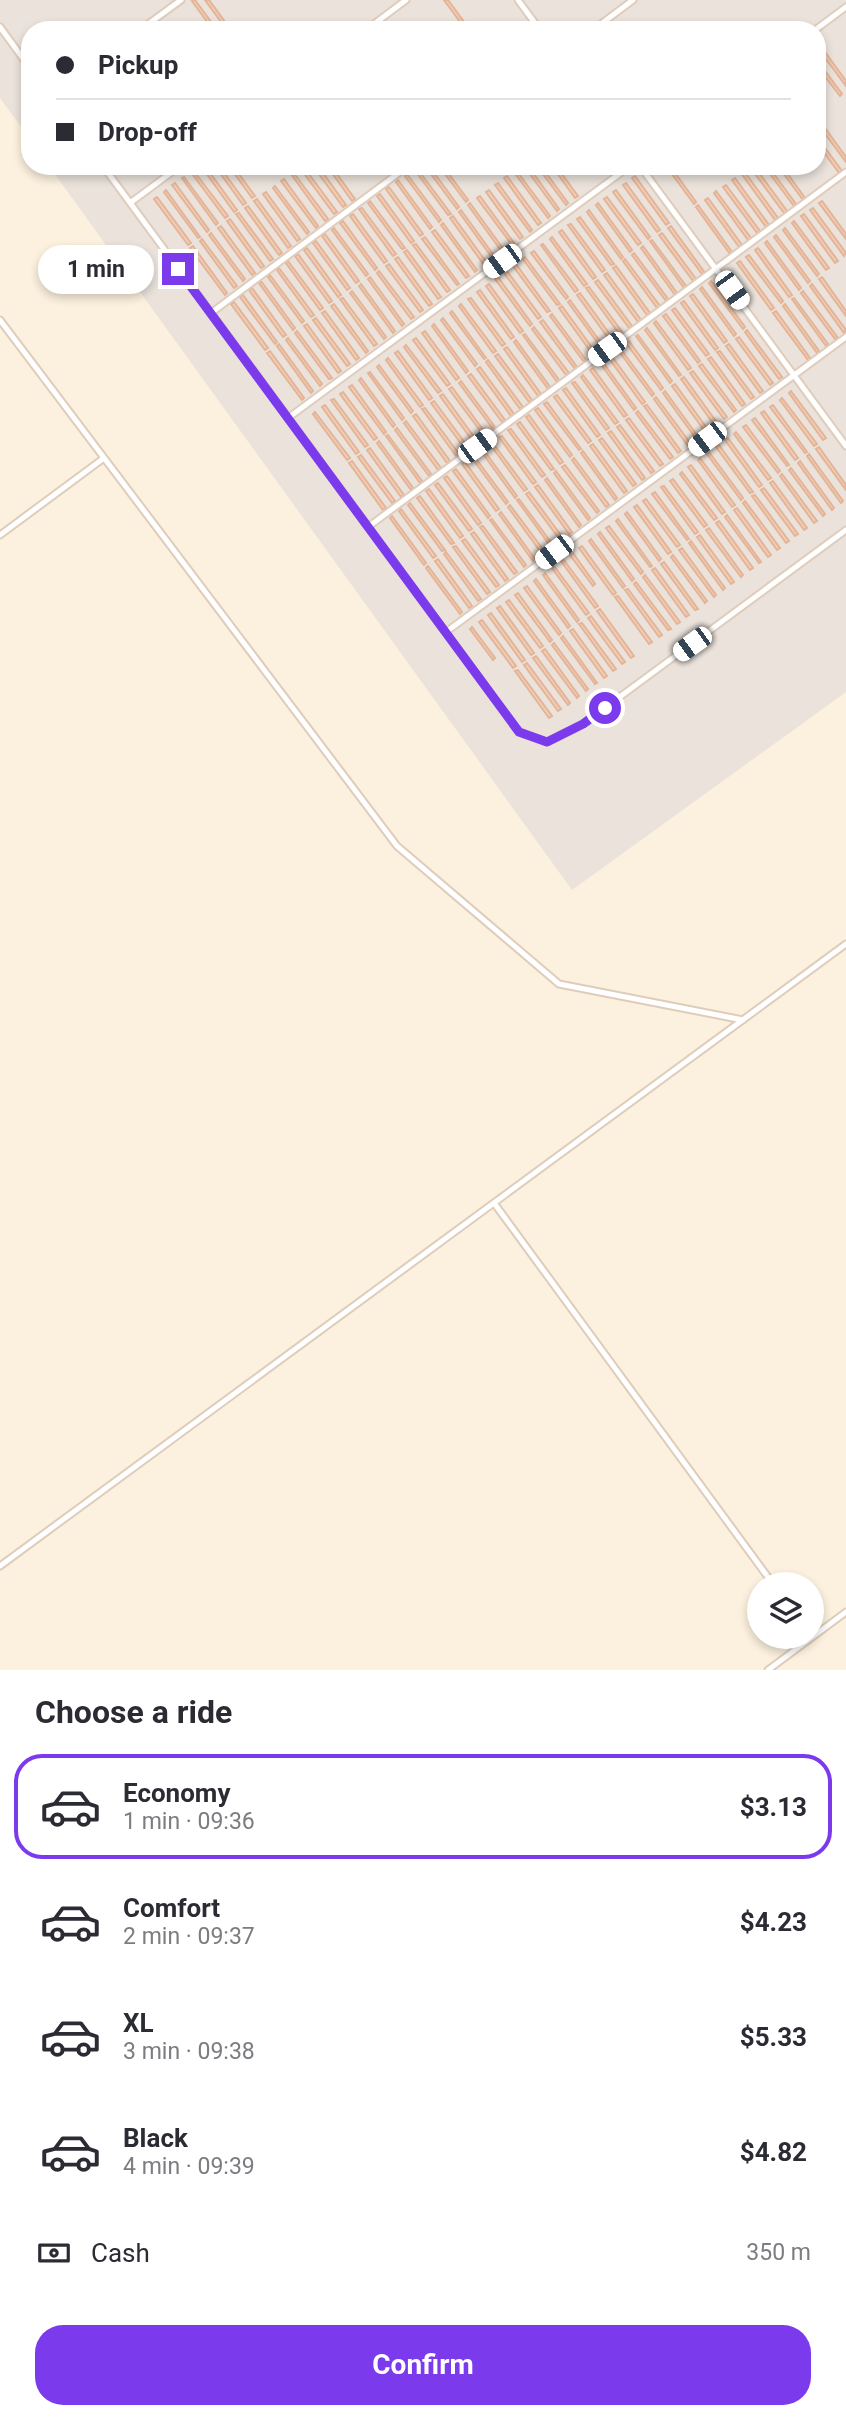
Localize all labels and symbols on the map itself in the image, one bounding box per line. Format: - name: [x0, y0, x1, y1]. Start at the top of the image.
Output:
- car: [479, 240, 526, 282]
- callout: 1 min: [38, 244, 154, 294]
- route end: [162, 253, 194, 285]
- car: [712, 267, 753, 313]
- car: [584, 328, 631, 370]
- car: [684, 418, 731, 460]
- car: [454, 425, 501, 467]
- car: [531, 531, 578, 573]
- car: [669, 623, 716, 665]
- route start: [589, 692, 621, 724]

